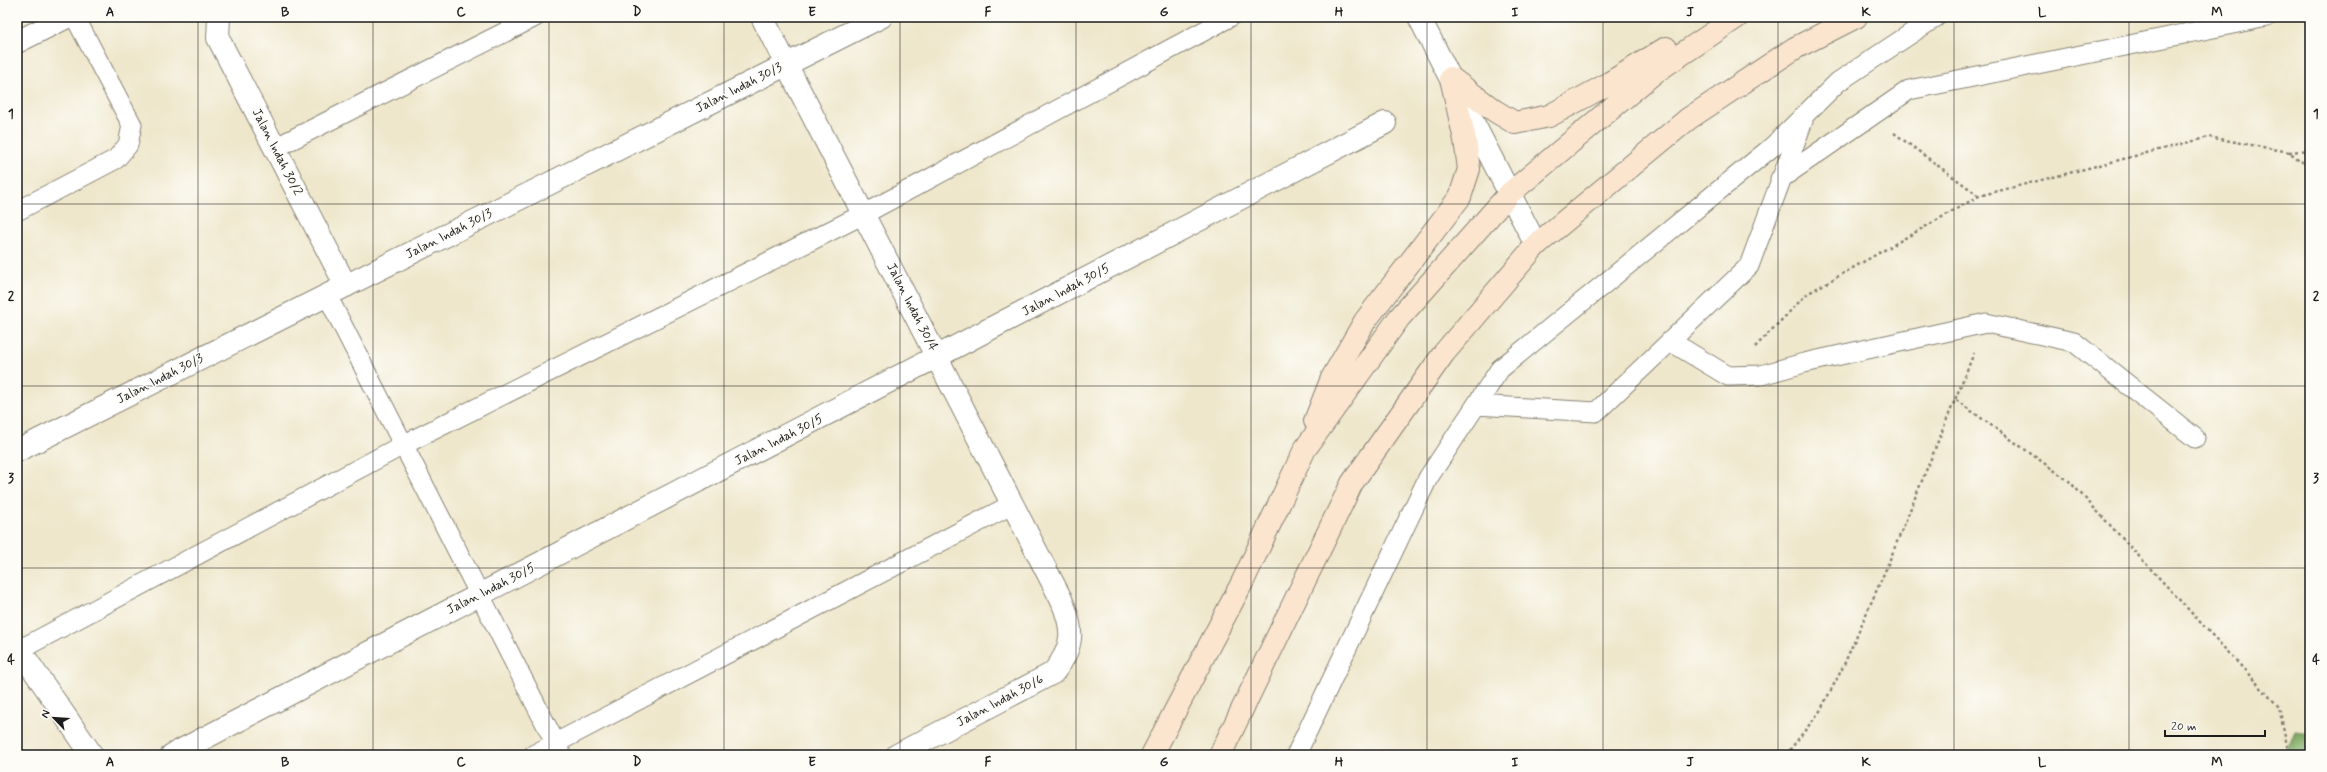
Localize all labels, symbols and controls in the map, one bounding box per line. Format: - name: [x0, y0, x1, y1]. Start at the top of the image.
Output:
- text: A: [106, 4, 114, 21]
- text: B: [281, 4, 290, 21]
- text: C: [456, 4, 466, 21]
- text: D: [633, 4, 642, 21]
- text: E: [808, 4, 816, 21]
- text: F: [985, 4, 992, 21]
- text: G: [1160, 4, 1169, 21]
- text: H: [1335, 4, 1344, 21]
- text: I: [1512, 4, 1519, 21]
- text: J: [1686, 4, 1694, 21]
- text: K: [1861, 4, 1871, 21]
- text: L: [2038, 4, 2047, 21]
- text: M: [2211, 4, 2223, 21]
- street label: Jalan Indah 30/3: [693, 59, 785, 117]
- street label: Jalan Indah 30/2: [248, 105, 307, 199]
- text: 1: [8, 106, 14, 123]
- text: 1: [2313, 106, 2319, 123]
- street label: Jalan Indah 30/3: [403, 205, 495, 263]
- street label: Jalan Indah 30/4: [882, 260, 942, 354]
- street label: Jalan Indah 30/5: [1019, 260, 1113, 320]
- text: 2: [8, 288, 15, 305]
- text: 2: [2313, 288, 2320, 305]
- street label: Jalan Indah 30/3: [114, 350, 206, 408]
- street label: Jalan Indah 30/5: [732, 410, 826, 470]
- text: 3: [8, 470, 14, 487]
- text: 3: [2313, 470, 2319, 487]
- street label: Jalan Indah 30/5: [444, 559, 538, 619]
- text: 4: [7, 652, 15, 669]
- text: 4: [2312, 652, 2320, 669]
- street label: Jalan Indah 30/6: [954, 671, 1047, 731]
- north arrow: [34, 698, 74, 738]
- text: N: [38, 708, 54, 720]
- scale bar: [2165, 712, 2265, 738]
- text: 20 m: [2171, 719, 2197, 735]
- text: A: [106, 754, 114, 771]
- text: B: [281, 754, 290, 771]
- text: C: [456, 754, 466, 771]
- text: D: [633, 754, 642, 771]
- text: E: [808, 754, 816, 771]
- text: F: [985, 754, 992, 771]
- text: G: [1160, 754, 1169, 771]
- text: H: [1335, 754, 1344, 771]
- text: I: [1512, 754, 1519, 771]
- text: J: [1686, 754, 1694, 771]
- text: K: [1861, 754, 1871, 771]
- text: L: [2038, 754, 2047, 771]
- text: M: [2211, 754, 2223, 771]

